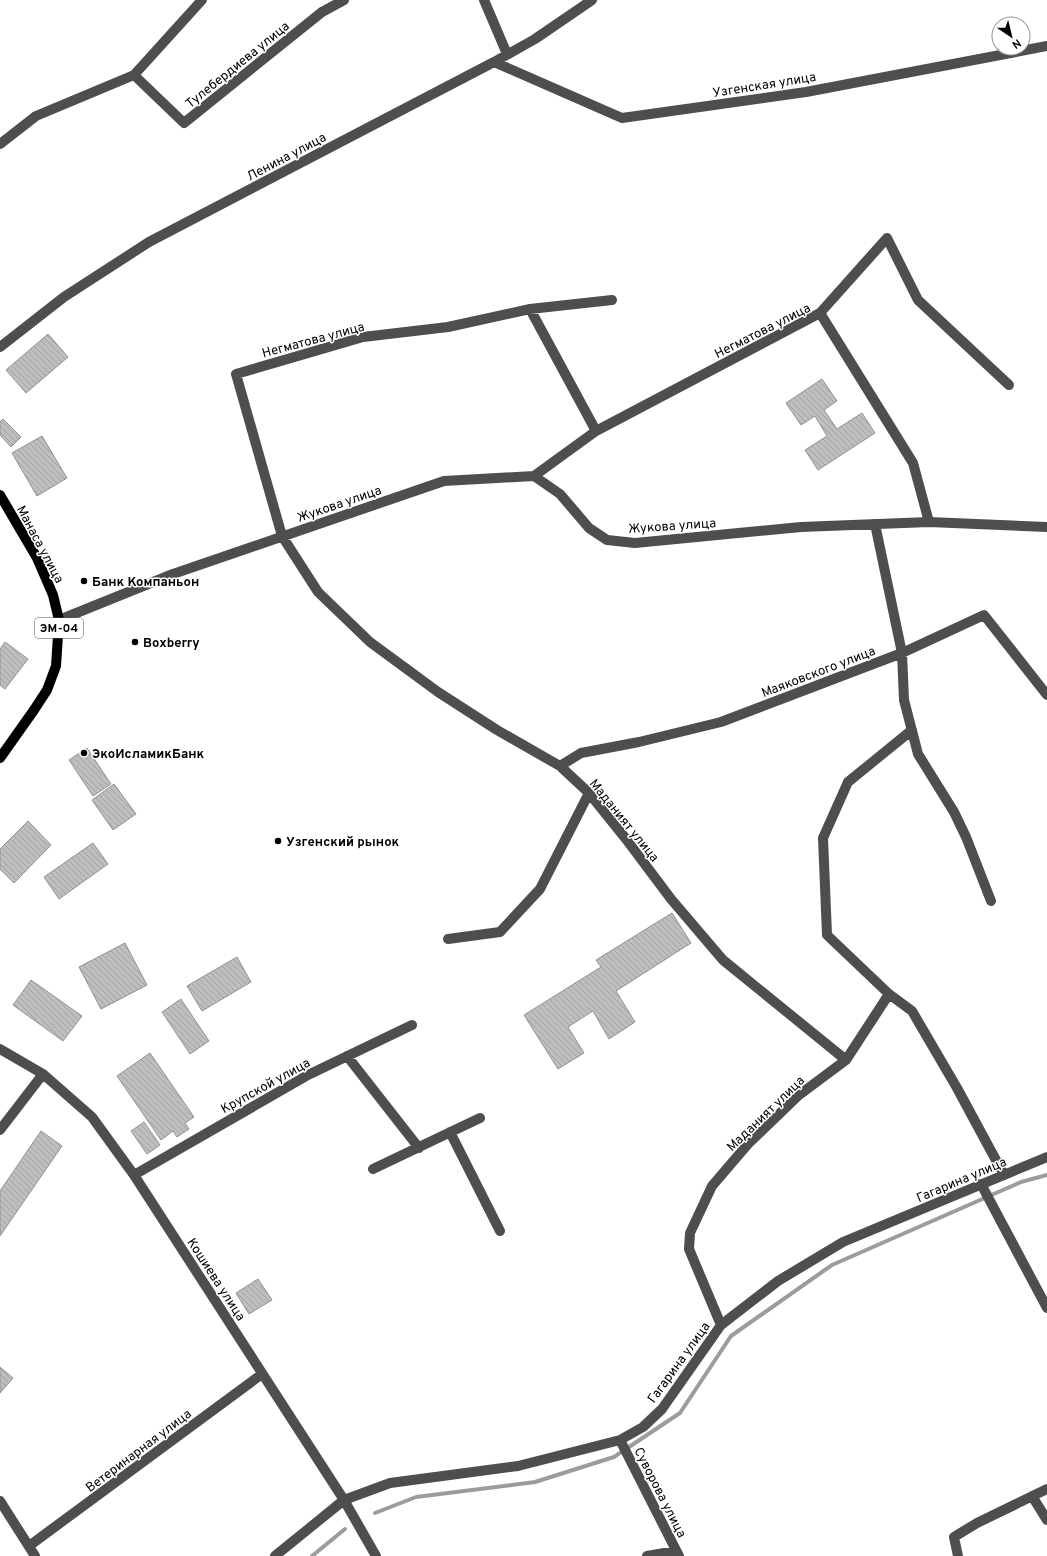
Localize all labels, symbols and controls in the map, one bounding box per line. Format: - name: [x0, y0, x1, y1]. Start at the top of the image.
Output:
- north arrow: [991, 16, 1031, 56]
- street label: Тулебердиева улица: [183, 19, 293, 112]
- text: N: [1009, 35, 1023, 51]
- street label: Узгенская улица: [711, 70, 817, 102]
- street label: Ленина улица: [244, 130, 329, 185]
- street label: Негматова улица: [712, 301, 814, 363]
- street label: Негматова улица: [261, 320, 367, 362]
- street label: Жукова улица: [295, 483, 384, 527]
- street label: Манаса улица: [12, 503, 66, 586]
- street label: Жукова улица: [628, 516, 717, 538]
- place label: Банк Компаньон: [92, 575, 199, 591]
- marker: Банк Компаньон: [79, 576, 89, 586]
- road number: ЭМ-04: [35, 618, 83, 638]
- place label: Boxberry: [143, 636, 200, 652]
- marker: Boxberry: [130, 637, 140, 647]
- street label: Маяковского улица: [760, 644, 878, 702]
- place label: ЭкоИсламикБанк: [92, 747, 204, 763]
- marker: ЭкоИсламикБанк: [79, 748, 89, 758]
- street label: Маданият улица: [585, 777, 662, 866]
- place label: Узгенский рынок: [286, 835, 400, 851]
- marker: Узгенский рынок: [273, 836, 283, 846]
- street label: Крупской улица: [218, 1056, 313, 1118]
- street label: Маданият улица: [724, 1073, 809, 1156]
- street label: Гагарина улица: [914, 1155, 1009, 1207]
- street label: Кошиева улица: [183, 1236, 248, 1325]
- street label: Гагарина улица: [645, 1320, 714, 1407]
- street label: Ветеринарная улица: [83, 1407, 195, 1497]
- street label: Суворова улица: [630, 1445, 689, 1541]

